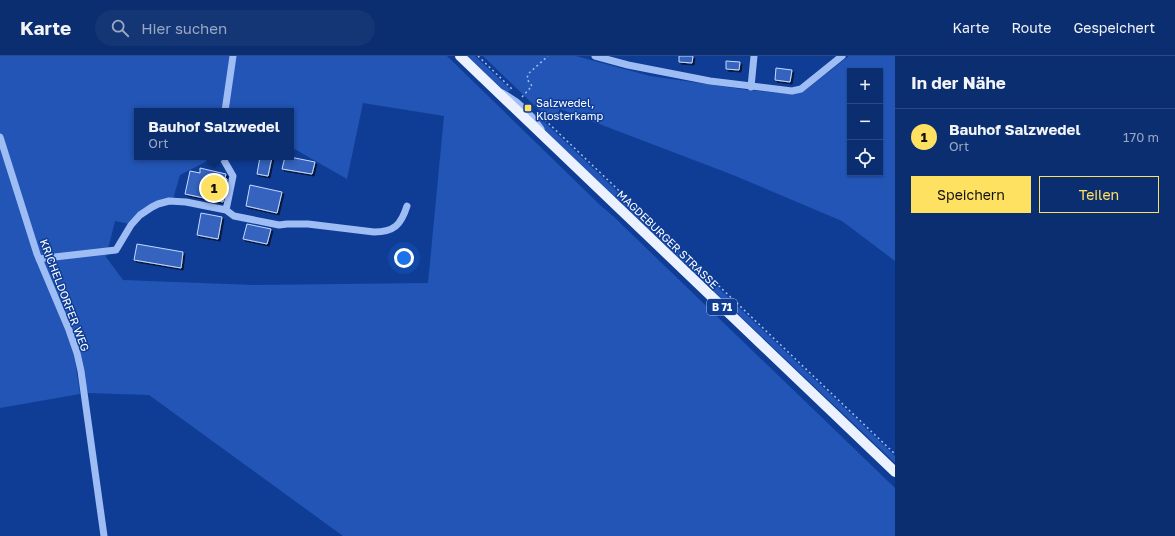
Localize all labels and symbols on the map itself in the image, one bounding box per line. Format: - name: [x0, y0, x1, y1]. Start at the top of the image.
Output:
- place label: Salzwedel, Klosterkamp: [536, 96, 603, 122]
- marker: Salzwedel, Klosterkamp: [523, 103, 533, 113]
- pin: 1: [201, 173, 227, 203]
- street label: MAGDEBURGER STRASSE: [615, 187, 722, 291]
- street label: KRICHELDORFER WEG: [38, 237, 92, 353]
- your location: [394, 248, 414, 268]
- road number: B 71: [707, 299, 737, 315]

